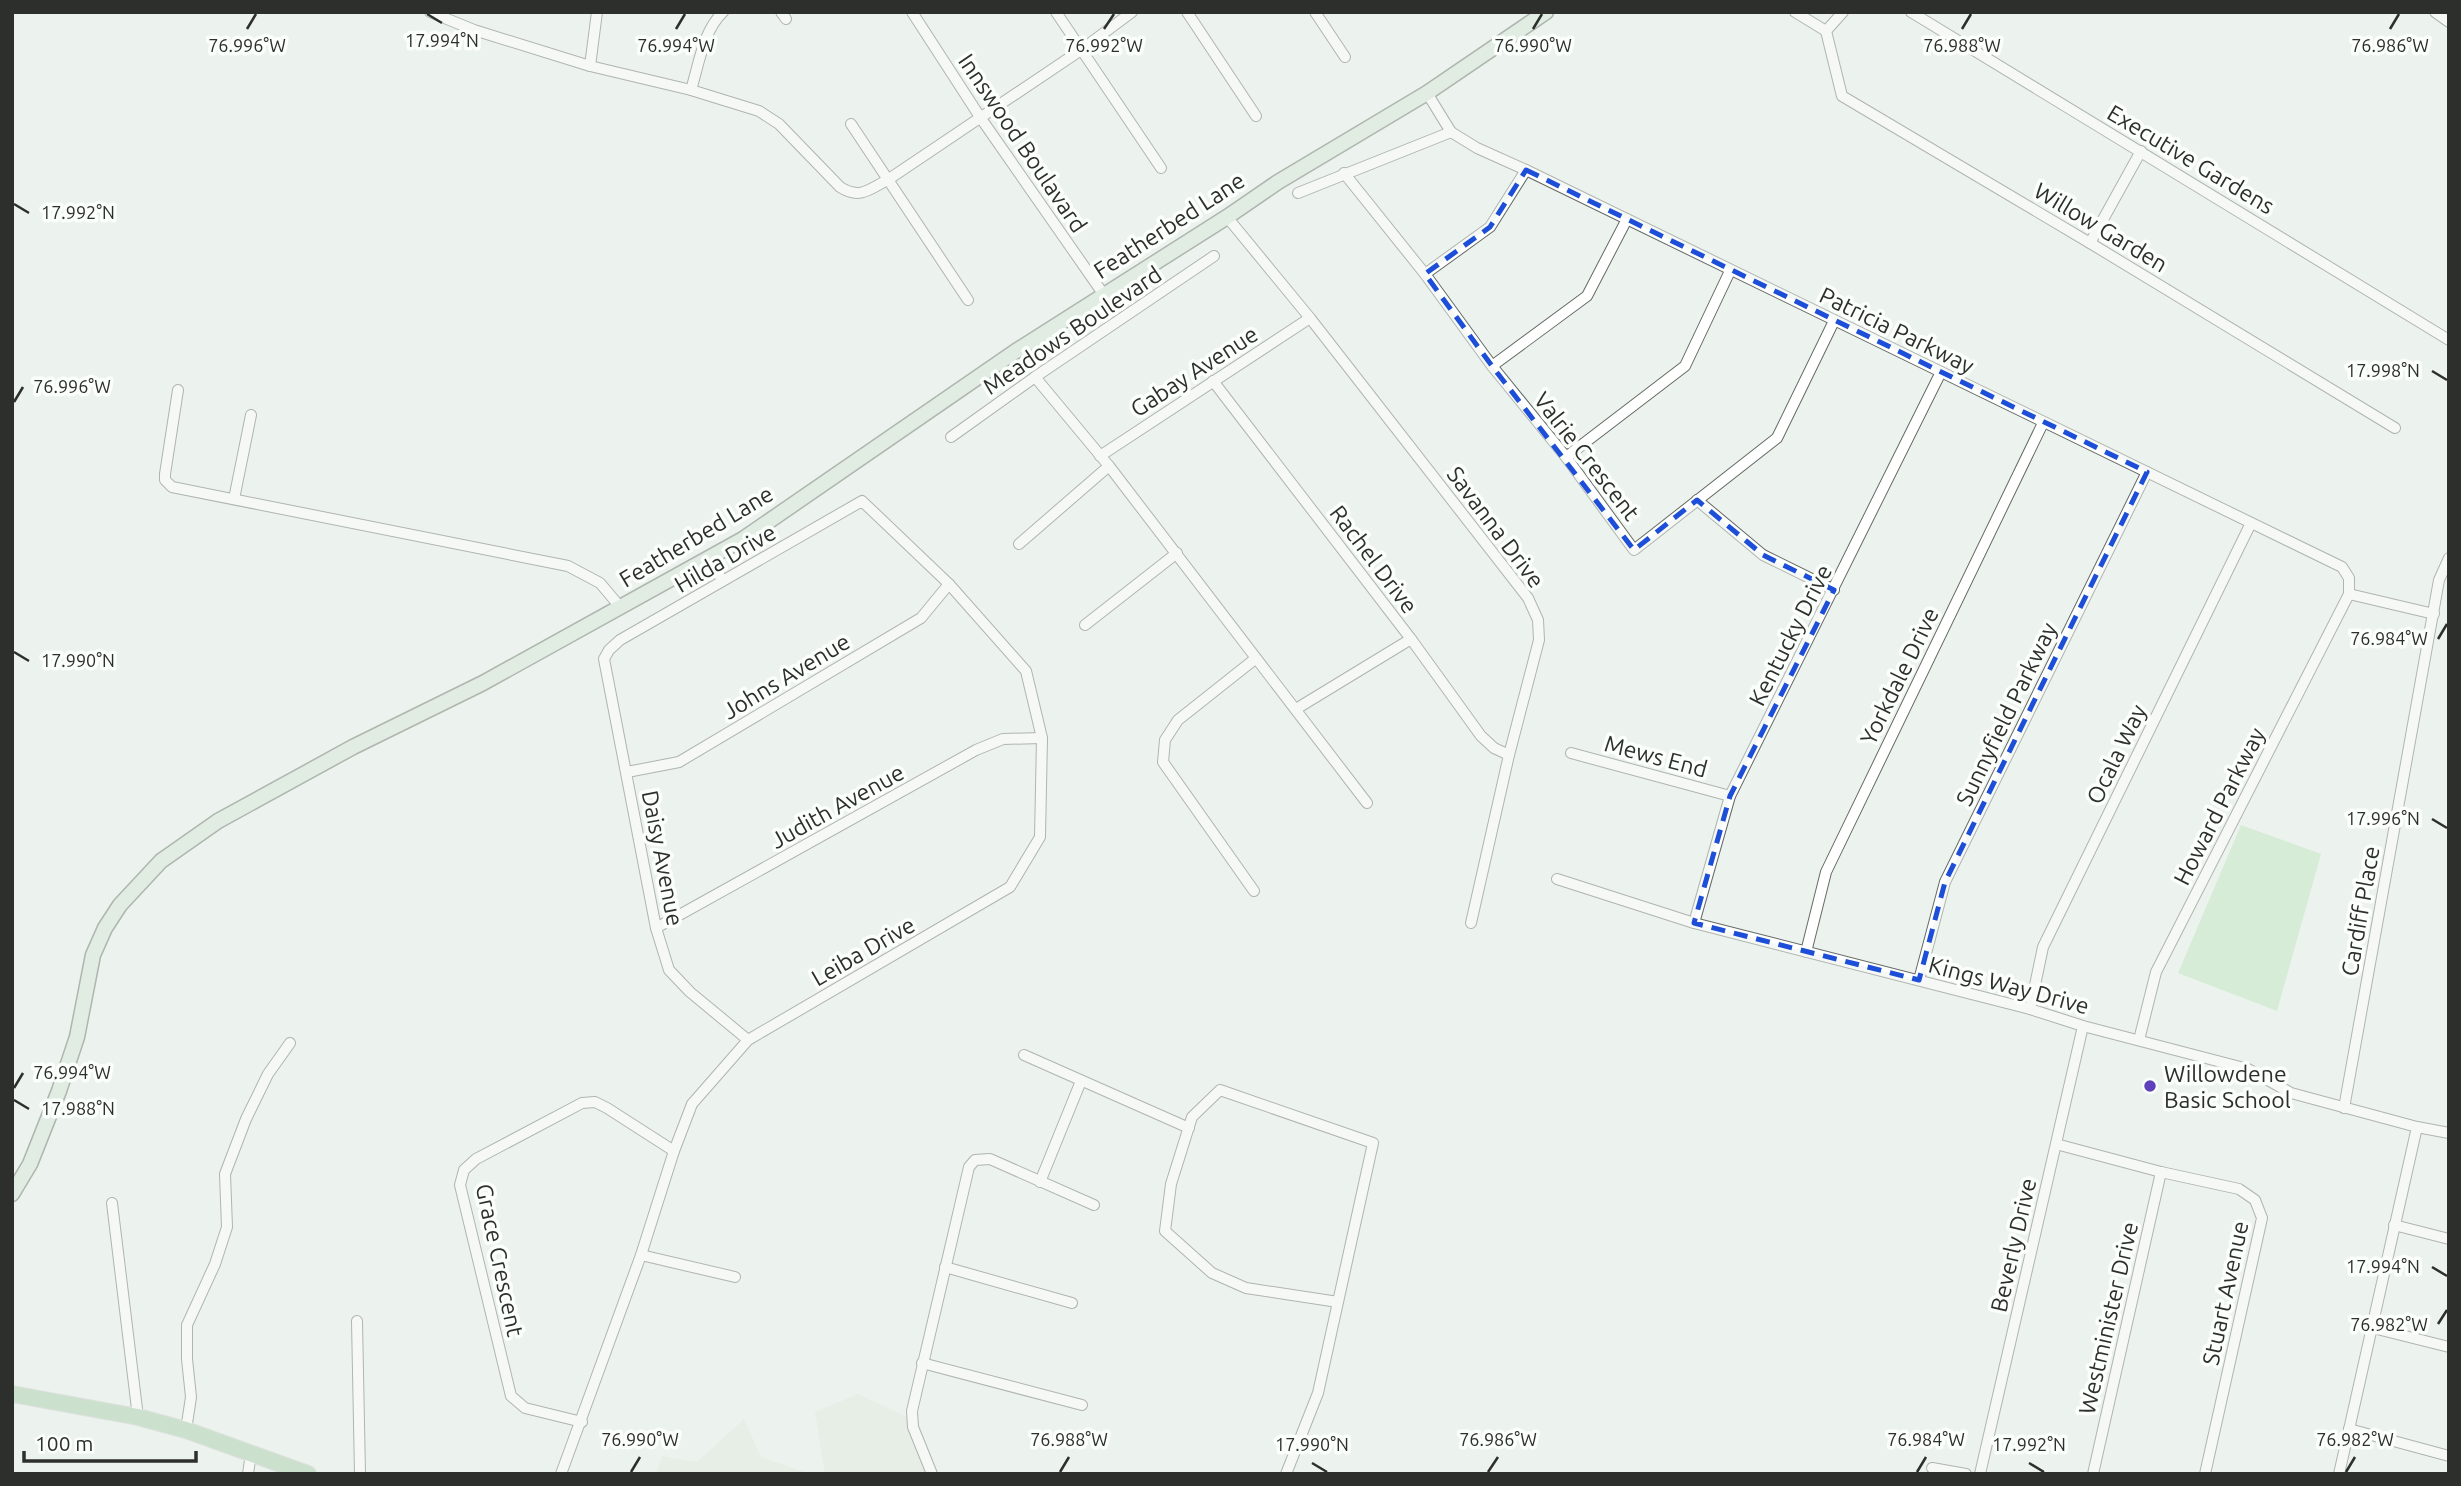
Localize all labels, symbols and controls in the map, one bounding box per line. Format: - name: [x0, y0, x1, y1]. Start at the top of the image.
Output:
- text: 17.994°N: [405, 30, 479, 50]
- text: 76.996°W: [208, 35, 286, 55]
- text: 76.994°W: [637, 35, 715, 55]
- text: 76.992°W: [1065, 35, 1143, 55]
- text: 76.990°W: [1494, 35, 1572, 55]
- text: 76.988°W: [1923, 35, 2001, 55]
- text: 76.986°W: [2351, 35, 2429, 55]
- street label: Innswood Boulavard: [954, 49, 1092, 237]
- street label: Executive Gardens: [2103, 99, 2279, 219]
- street label: Featherbed Lane: [1089, 167, 1249, 283]
- street label: Willow Garden: [2030, 177, 2172, 277]
- text: 17.992°N: [41, 202, 115, 222]
- street label: Meadows Boulevard: [978, 261, 1166, 399]
- street label: Patricia Parkway: [1816, 282, 1978, 378]
- street label: Gabay Avenue: [1126, 321, 1262, 421]
- text: 17.998°N: [2346, 360, 2420, 380]
- text: 76.996°W: [33, 376, 111, 396]
- street label: Valrie Crescent: [1529, 387, 1645, 525]
- street label: Savanna Drive: [1442, 462, 1550, 592]
- street label: Featherbed Lane: [615, 480, 777, 592]
- street label: Rachel Drive: [1325, 500, 1423, 618]
- street label: Hilda Drive: [670, 519, 780, 597]
- street label: Kentucky Drive: [1744, 560, 1836, 710]
- street label: Yorkdale Drive: [1855, 603, 1943, 749]
- street label: Sunnyfield Parkway: [1951, 618, 2061, 810]
- street label: Johns Avenue: [718, 628, 854, 724]
- text: 76.984°W: [2350, 628, 2428, 648]
- text: 17.990°N: [41, 650, 115, 670]
- street label: Ocala Way: [2081, 700, 2151, 808]
- street label: Howard Parkway: [2169, 723, 2269, 889]
- street label: Mews End: [1602, 730, 1710, 782]
- street label: Judith Avenue: [766, 759, 908, 853]
- street label: Daisy Avenue: [638, 788, 688, 928]
- text: 17.996°N: [2346, 808, 2420, 828]
- street label: Cardiff Place: [2336, 844, 2384, 978]
- street label: Leiba Drive: [807, 911, 919, 991]
- street label: Kings Way Drive: [1926, 952, 2092, 1018]
- place label: Willowdene Basic School: [2164, 1061, 2291, 1112]
- text: 76.994°W: [33, 1062, 111, 1082]
- marker: Willowdene Basic School: [2142, 1078, 2158, 1094]
- text: 17.988°N: [41, 1098, 115, 1118]
- street label: Beverly Drive: [1985, 1176, 2041, 1314]
- street label: Grace Crescent: [472, 1181, 528, 1339]
- street label: Westminister Drive: [2074, 1219, 2142, 1417]
- street label: Stuart Avenue: [2198, 1219, 2252, 1367]
- text: 17.994°N: [2346, 1256, 2420, 1276]
- text: 76.982°W: [2350, 1314, 2428, 1334]
- scale bar: [24, 1420, 196, 1464]
- text: 76.990°W: [601, 1429, 679, 1449]
- text: 76.988°W: [1030, 1429, 1108, 1449]
- text: 76.986°W: [1459, 1429, 1537, 1449]
- text: 76.984°W: [1887, 1429, 1965, 1449]
- text: 76.982°W: [2316, 1429, 2394, 1449]
- text: 100 m: [35, 1431, 93, 1455]
- text: 17.990°N: [1275, 1434, 1349, 1454]
- text: 17.992°N: [1992, 1434, 2066, 1454]

